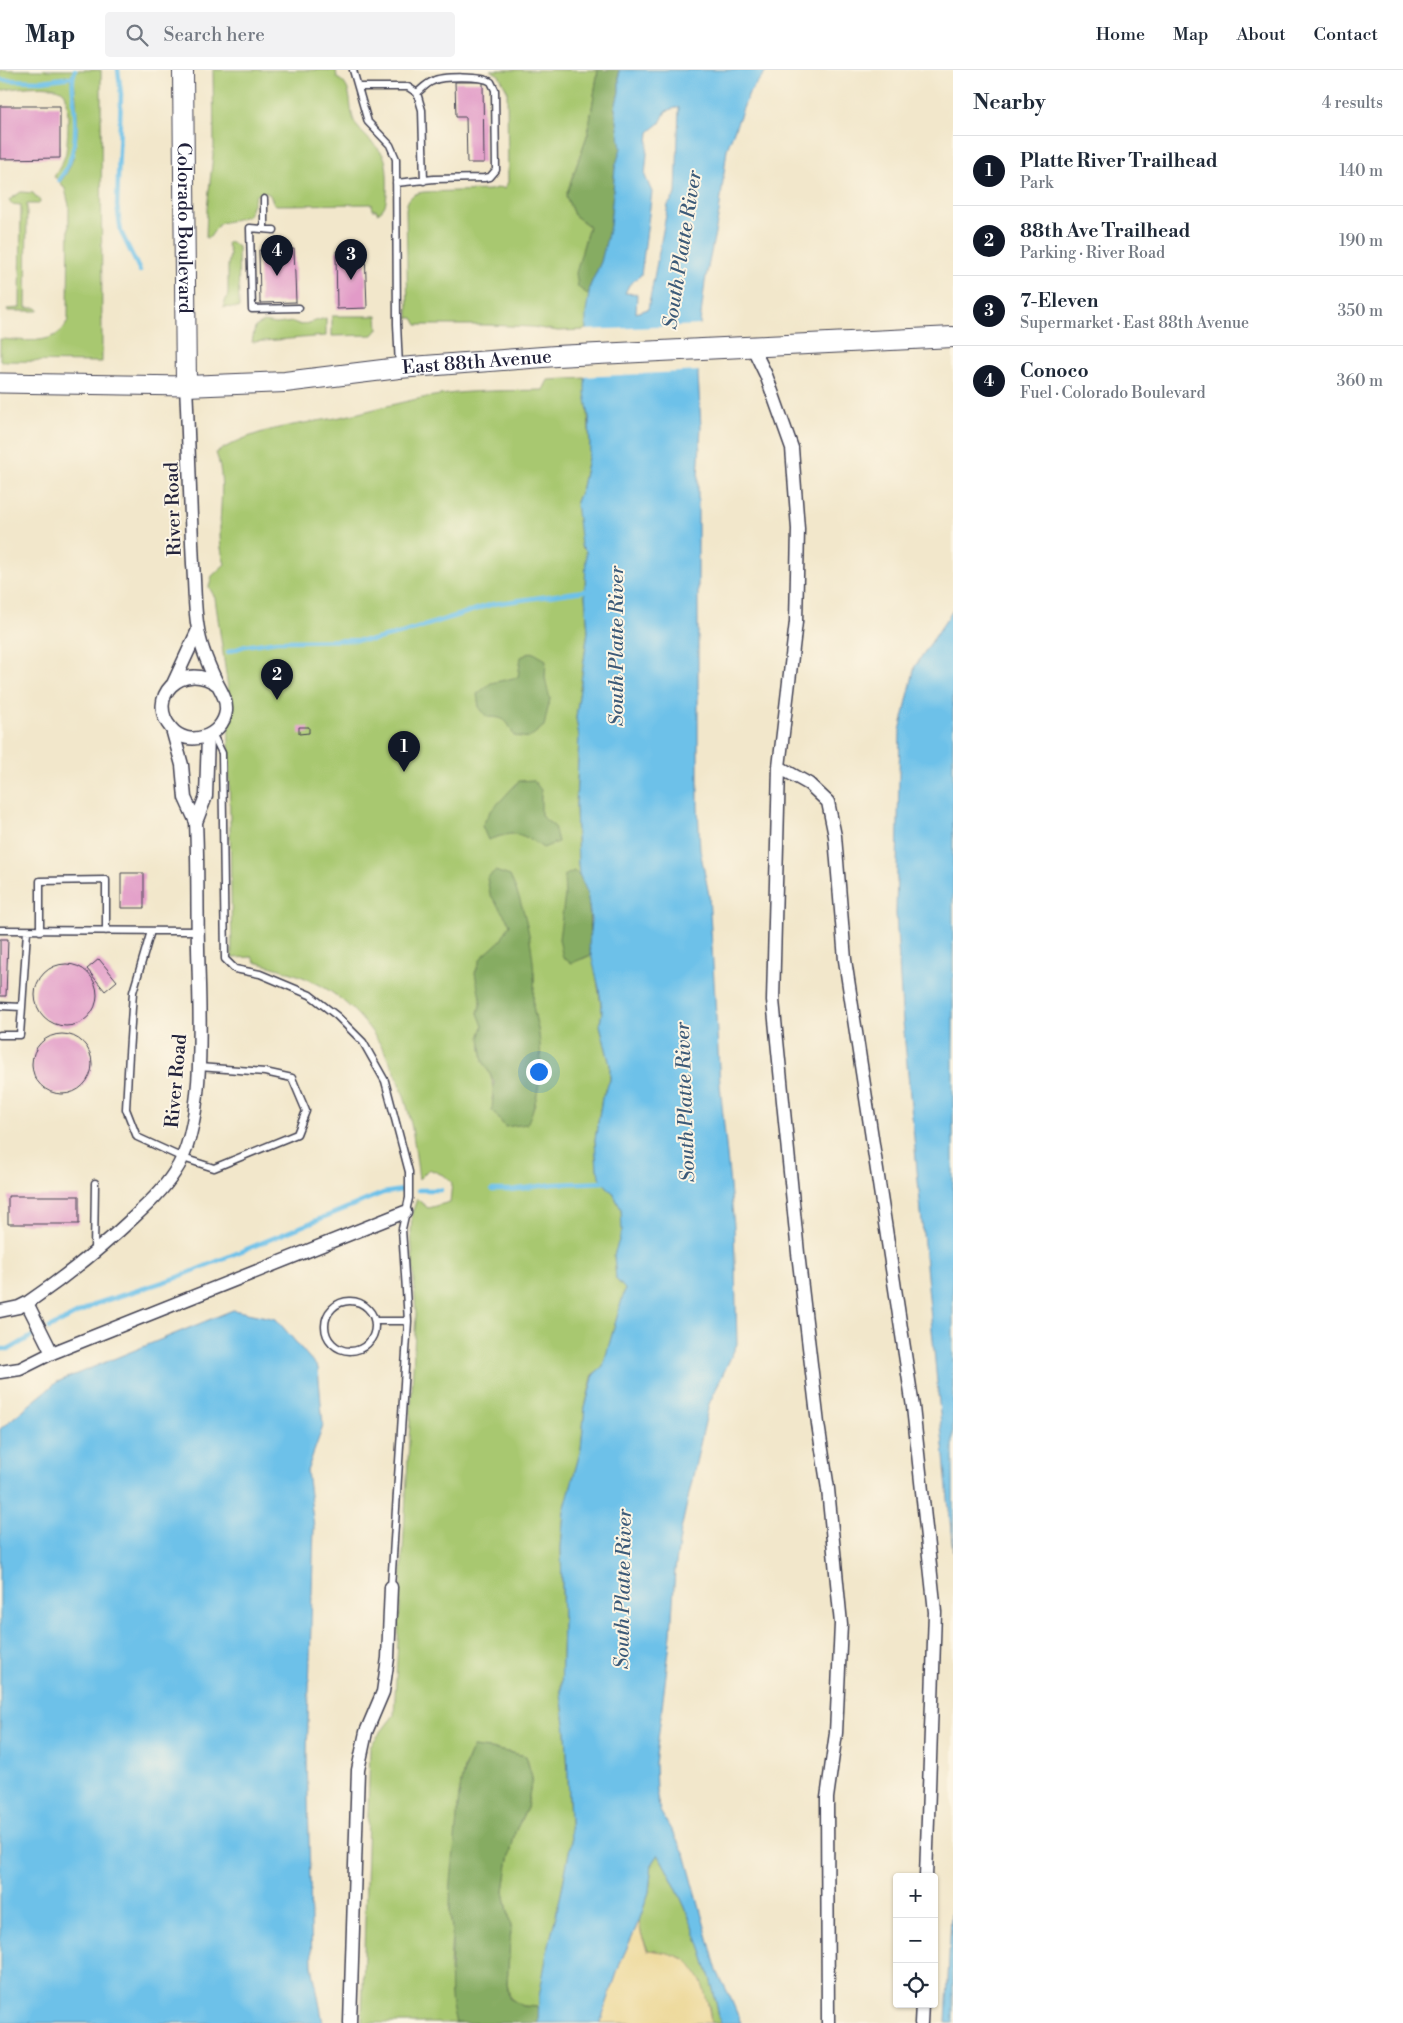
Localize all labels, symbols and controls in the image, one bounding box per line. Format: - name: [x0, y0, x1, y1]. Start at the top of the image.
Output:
- search box: [105, 12, 455, 57]
- text: Map: [25, 20, 75, 50]
- icon: search: [123, 21, 151, 49]
- text: Search here: [163, 23, 265, 47]
- text: Home: [1096, 23, 1145, 46]
- text: Map: [1173, 23, 1209, 46]
- text: About: [1237, 23, 1286, 46]
- text: Contact: [1314, 23, 1378, 46]
- text: Nearby: [973, 90, 1046, 116]
- text: 4 results: [1322, 93, 1383, 113]
- street label: Colorado Boulevard: [172, 142, 197, 314]
- text: Platte River Trailhead: [1020, 149, 1218, 173]
- text: 1: [985, 161, 993, 181]
- text: 140 m: [1339, 161, 1383, 181]
- water label: South Platte River: [658, 168, 708, 331]
- text: Park: [1020, 173, 1053, 193]
- text: 88th Ave Trailhead: [1020, 219, 1191, 243]
- text: 2: [984, 231, 994, 251]
- text: 190 m: [1339, 231, 1383, 251]
- pin: 4: [261, 235, 293, 276]
- pin: 3: [335, 239, 367, 280]
- text: Parking · River Road: [1020, 243, 1165, 263]
- text: 7-Eleven: [1020, 289, 1098, 313]
- text: 3: [984, 301, 994, 321]
- text: 350 m: [1337, 301, 1383, 321]
- text: Supermarket · East 88th Avenue: [1020, 313, 1249, 333]
- street label: East 88th Avenue: [401, 344, 553, 380]
- text: Conoco: [1020, 359, 1089, 383]
- text: 4: [984, 371, 994, 391]
- text: 360 m: [1337, 371, 1383, 391]
- text: Fuel · Colorado Boulevard: [1020, 383, 1206, 403]
- street label: River Road: [159, 461, 187, 557]
- water label: South Platte River: [605, 565, 630, 726]
- pin: 2: [261, 659, 293, 700]
- pin: 1: [388, 731, 420, 772]
- water label: South Platte River: [671, 1021, 701, 1183]
- street label: River Road: [160, 1033, 192, 1129]
- your location: [526, 1059, 552, 1085]
- water label: South Platte River: [610, 1508, 638, 1669]
- map controls: [893, 1873, 938, 2008]
- button: +: [893, 1873, 938, 1918]
- button: −: [893, 1918, 938, 1963]
- button: locate: [893, 1963, 938, 2008]

